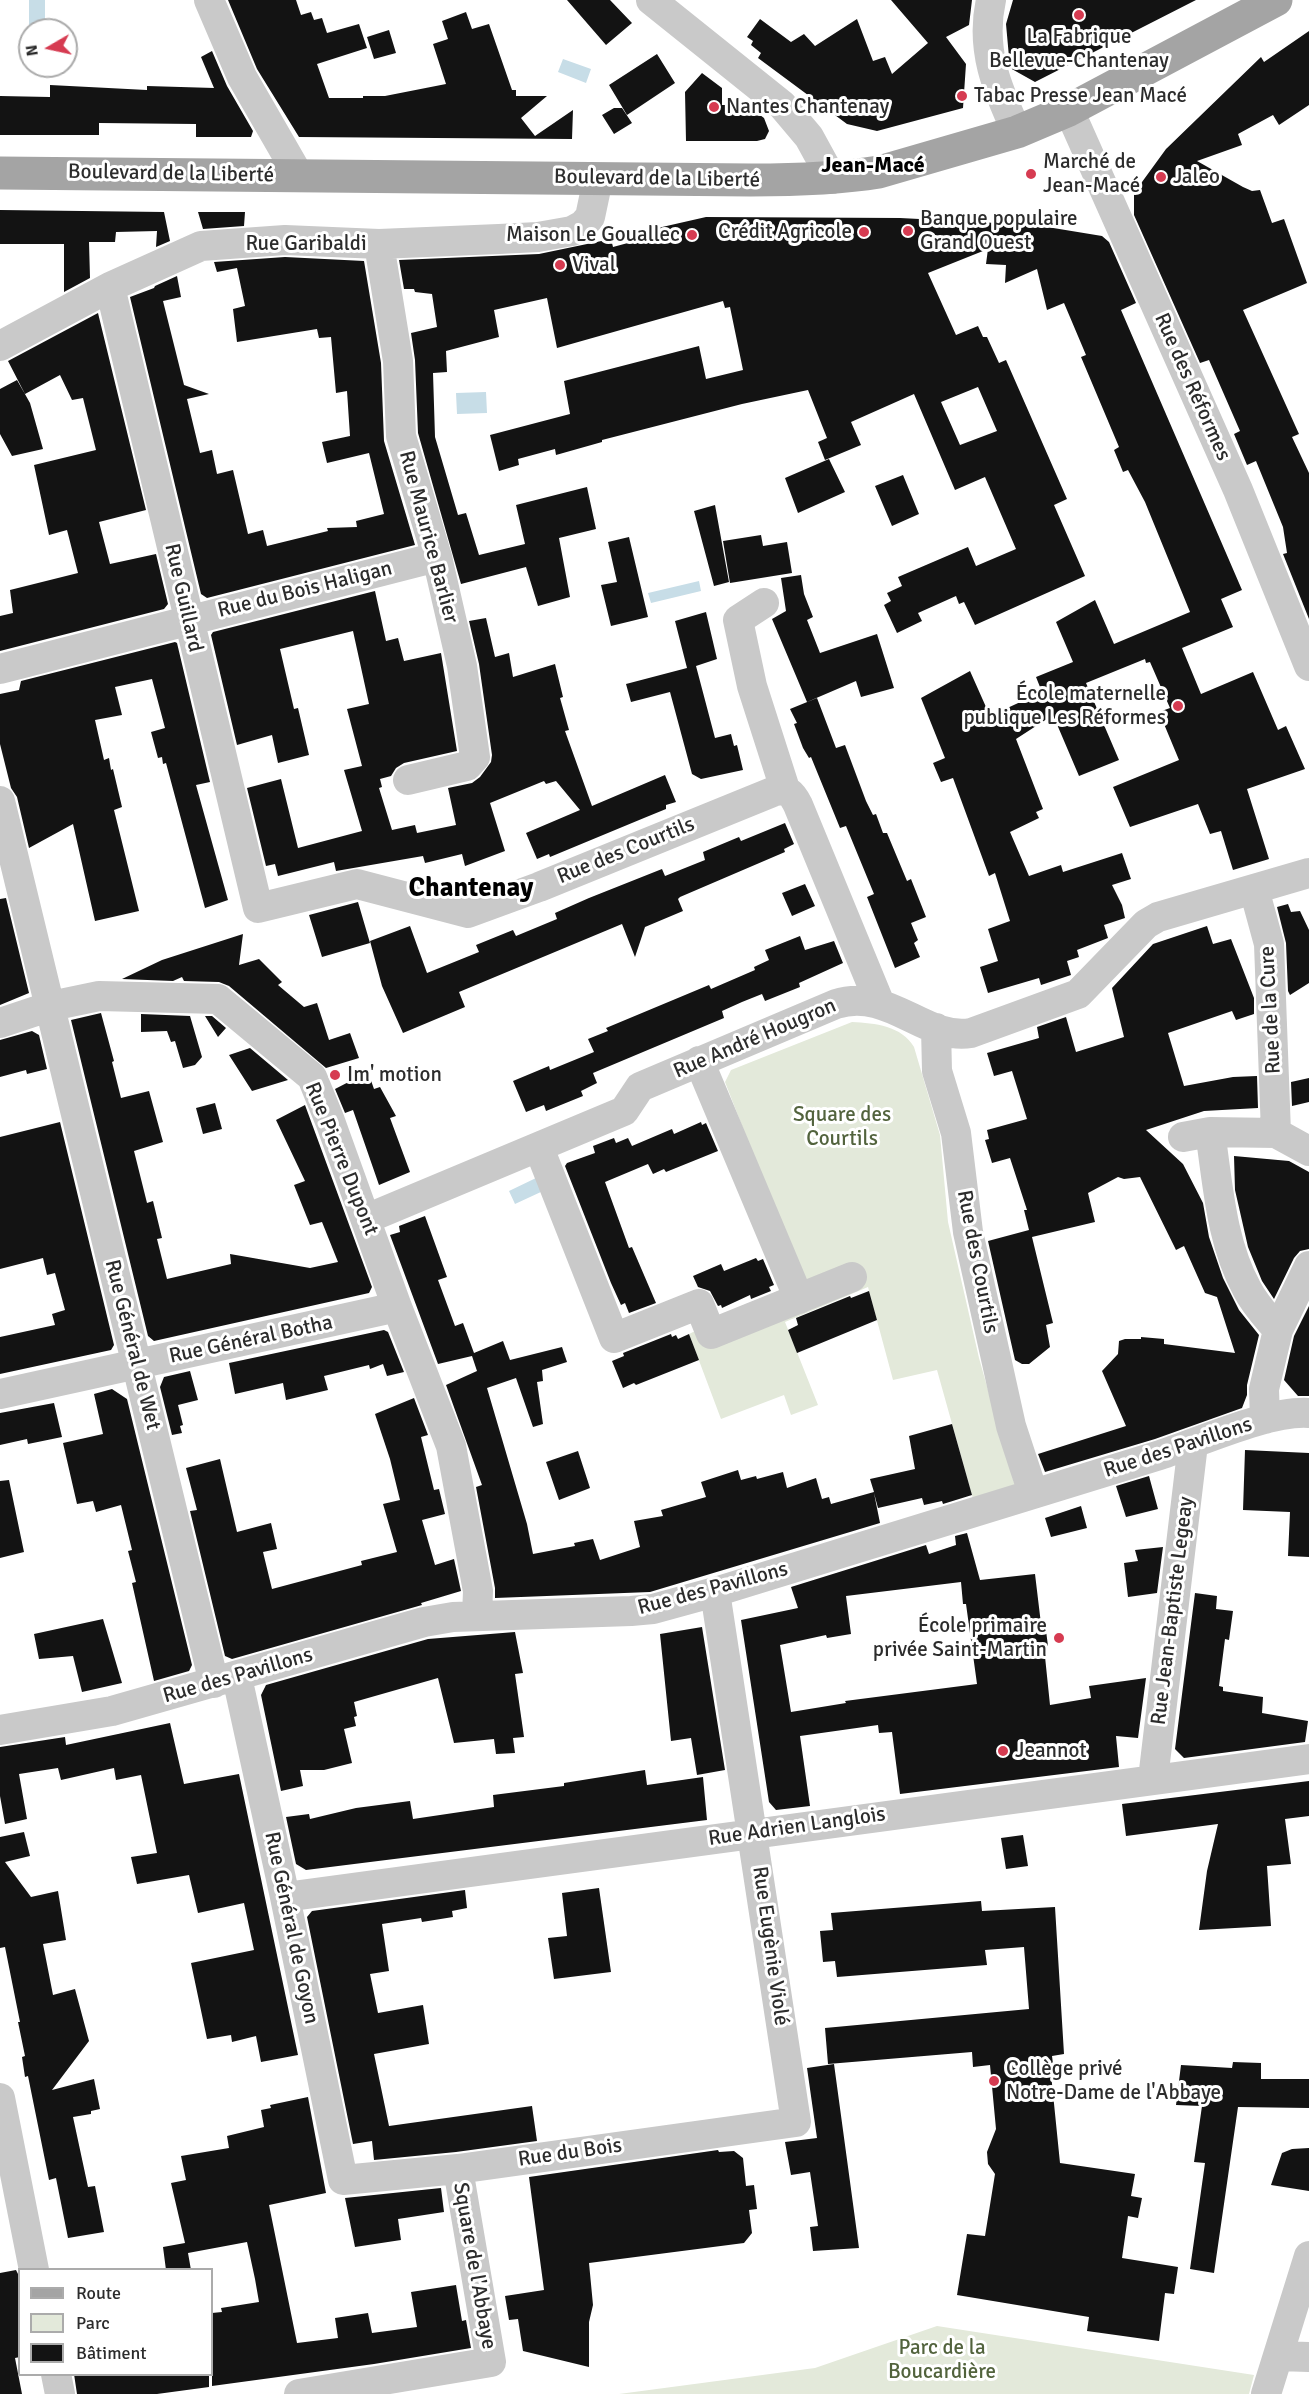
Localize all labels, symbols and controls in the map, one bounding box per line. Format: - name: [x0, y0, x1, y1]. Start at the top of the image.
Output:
- marker: La Fabrique Bellevue-Chantenay: [1072, 8, 1086, 22]
- north arrow: [18, 18, 78, 78]
- place label: La Fabrique Bellevue-Chantenay: [989, 24, 1169, 74]
- text: N: [21, 43, 43, 58]
- place label: Tabac Presse Jean Macé: [974, 83, 1187, 109]
- marker: Tabac Presse Jean Macé: [955, 89, 969, 103]
- place label: Nantes Chantenay: [726, 94, 889, 120]
- marker: Nantes Chantenay: [707, 100, 721, 114]
- place label: Marché de Jean-Macé: [1043, 149, 1140, 199]
- district label: Jean-Macé: [821, 153, 925, 179]
- street label: Boulevard de la Liberté: [68, 160, 274, 188]
- place label: Jaleo: [1173, 164, 1220, 190]
- street label: Boulevard de la Liberté: [554, 165, 760, 193]
- marker: Marché de Jean-Macé: [1024, 167, 1038, 181]
- marker: Jaleo: [1154, 170, 1168, 184]
- place label: Banque populaire Grand Ouest: [920, 206, 1078, 256]
- place label: Crédit Agricole: [718, 219, 852, 245]
- place label: Maison Le Gouallec: [506, 222, 680, 248]
- marker: Banque populaire Grand Ouest: [901, 224, 915, 238]
- marker: Crédit Agricole: [857, 225, 871, 239]
- marker: Maison Le Gouallec: [685, 228, 699, 242]
- street label: Rue Garibaldi: [245, 231, 367, 257]
- place label: Vival: [572, 252, 616, 278]
- marker: Vival: [553, 258, 567, 272]
- street label: Rue des Réformes: [1148, 309, 1236, 465]
- street label: Rue Maurice Barlier: [393, 448, 463, 626]
- street label: Rue Guillard: [158, 541, 208, 655]
- street label: Rue du Bois Haligan: [215, 556, 395, 624]
- place label: École maternelle publique Les Réformes: [963, 681, 1166, 731]
- marker: École maternelle publique Les Réformes: [1171, 699, 1185, 713]
- street label: Rue des Courtils: [554, 812, 698, 890]
- district label: Chantenay: [409, 873, 533, 905]
- street label: Rue de la Cure: [1255, 945, 1287, 1075]
- street label: Rue André Hougron: [670, 993, 840, 1085]
- place label: Im' motion: [347, 1062, 442, 1088]
- marker: Im' motion: [328, 1068, 342, 1082]
- street label: Rue Pierre Dupont: [299, 1079, 383, 1239]
- park label: Square des Courtils: [793, 1102, 891, 1152]
- street label: Rue des Courtils: [951, 1188, 1003, 1336]
- street label: Rue Général de Wet: [99, 1257, 165, 1433]
- street label: Rue Général Botha: [167, 1310, 335, 1370]
- street label: Rue des Pavillons: [1101, 1412, 1255, 1484]
- street label: Rue Jean-Baptiste Legeay: [1146, 1495, 1200, 1727]
- street label: Rue des Pavillons: [635, 1557, 791, 1621]
- place label: École primaire privée Saint-Martin: [873, 1613, 1047, 1663]
- marker: École primaire privée Saint-Martin: [1052, 1631, 1066, 1645]
- street label: Rue des Pavillons: [160, 1643, 316, 1709]
- place label: Jeannot: [1015, 1738, 1087, 1764]
- marker: Jeannot: [996, 1744, 1010, 1758]
- street label: Rue Adrien Langlois: [707, 1802, 887, 1852]
- street label: Rue Général de Goyon: [258, 1830, 324, 2026]
- street label: Rue Eugènie Violé: [746, 1865, 794, 2027]
- place label: Collège privé Notre-Dame de l'Abbaye: [1006, 2056, 1221, 2106]
- marker: Collège privé Notre-Dame de l'Abbaye: [987, 2074, 1001, 2088]
- street label: Rue du Bois: [517, 2133, 623, 2173]
- street label: Square de l'Abbaye: [447, 2181, 501, 2351]
- legend: [18, 2268, 213, 2376]
- text: Route: [76, 2282, 121, 2304]
- text: Parc: [76, 2312, 110, 2334]
- park label: Parc de la Boucardière: [888, 2335, 996, 2385]
- text: Bâtiment: [76, 2342, 147, 2364]

